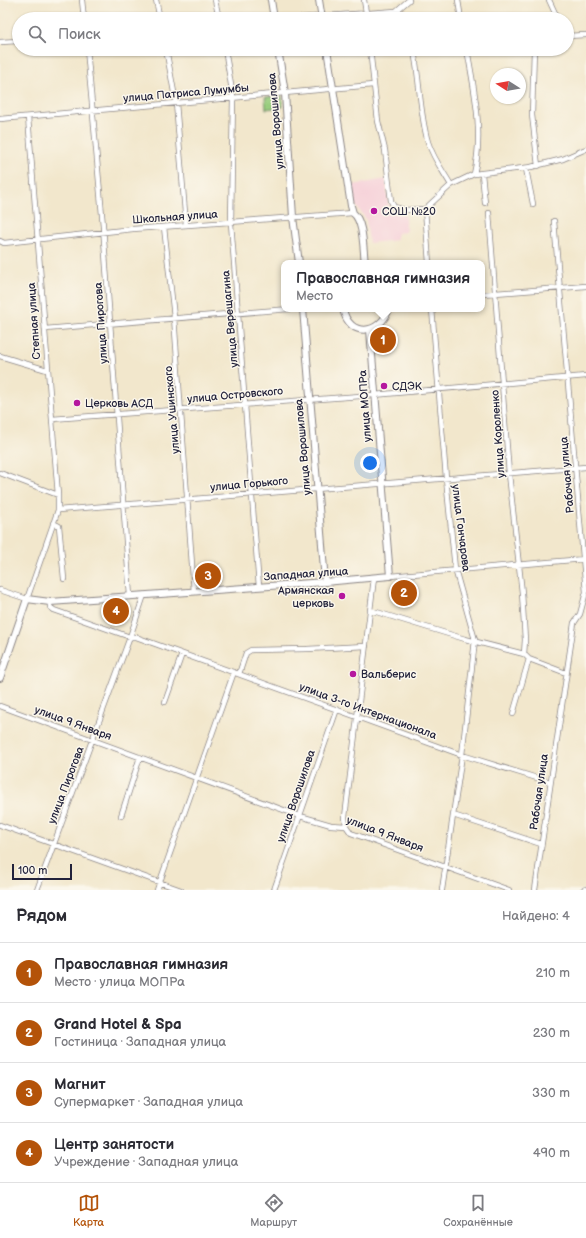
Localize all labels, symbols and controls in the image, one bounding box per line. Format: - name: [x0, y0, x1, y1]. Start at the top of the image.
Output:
- search box: [12, 12, 574, 56]
- icon: search: [26, 23, 48, 45]
- text: Поиск: [58, 25, 101, 44]
- north arrow: [490, 68, 526, 104]
- street label: улица Ворошилова: [265, 72, 287, 170]
- street label: улица Патриса Лумумбы: [123, 81, 249, 105]
- place label: СОШ №20: [382, 205, 436, 218]
- marker: СОШ №20: [369, 206, 379, 216]
- street label: Школьная улица: [132, 207, 219, 226]
- popup: [281, 260, 485, 312]
- street label: улица Верещагина: [219, 269, 241, 368]
- text: Православная гимназия: [296, 269, 470, 288]
- street label: Степная улица: [25, 281, 43, 360]
- street label: улица Пирогова: [92, 281, 110, 364]
- text: Место: [296, 288, 333, 304]
- pin: 1: [370, 325, 396, 355]
- street label: улица Ушинского: [162, 365, 182, 454]
- street label: улица МОПРа: [356, 369, 374, 442]
- place label: СДЭК: [392, 380, 423, 393]
- marker: СДЭК: [379, 381, 389, 391]
- street label: улица Островского: [187, 384, 284, 406]
- street label: улица Короленко: [488, 389, 508, 478]
- place label: Церковь АСД: [85, 397, 153, 410]
- marker: Церковь АСД: [72, 398, 82, 408]
- street label: улица Ворошилова: [292, 398, 314, 496]
- street label: Рабочая улица: [557, 436, 577, 514]
- your location: [360, 453, 380, 473]
- street label: улица Горького: [210, 474, 289, 494]
- street label: улица Гончарова: [449, 484, 473, 573]
- pin: 3: [195, 561, 221, 591]
- street label: Западная улица: [263, 565, 349, 583]
- pin: 2: [391, 578, 417, 608]
- place label: Армянская церковь: [277, 584, 335, 610]
- marker: Армянская церковь: [337, 591, 347, 601]
- pin: 4: [103, 596, 129, 626]
- place label: Вальберис: [361, 668, 417, 681]
- marker: Вальберис: [348, 669, 358, 679]
- street label: улица 3-го Интернационала: [298, 680, 439, 742]
- street label: улица 9 Января: [33, 703, 113, 743]
- street label: улица Пирогова: [45, 744, 87, 825]
- street label: улица Ворошилова: [274, 748, 318, 844]
- street label: Рабочая улица: [527, 753, 551, 831]
- street label: улица 9 Января: [345, 813, 425, 855]
- scale bar: [12, 862, 72, 881]
- text: 100 m: [18, 864, 47, 877]
- text: Рядом: [16, 906, 67, 926]
- text: Найдено: 4: [502, 908, 570, 924]
- text: Православная гимназия: [54, 955, 228, 974]
- text: 1: [26, 965, 32, 981]
- text: 210 m: [536, 965, 570, 981]
- text: Место · улица МОПРа: [54, 974, 185, 990]
- text: Grand Hotel & Spa: [54, 1015, 182, 1034]
- text: 2: [25, 1025, 33, 1041]
- text: 230 m: [533, 1025, 570, 1041]
- text: Гостиница · Западная улица: [54, 1034, 226, 1050]
- text: Магнит: [54, 1075, 106, 1094]
- text: 3: [25, 1085, 33, 1101]
- text: 330 m: [532, 1085, 570, 1101]
- text: Супермаркет · Западная улица: [54, 1094, 243, 1110]
- text: Центр занятости: [54, 1135, 174, 1154]
- text: 4: [25, 1145, 33, 1161]
- text: 490 m: [533, 1145, 570, 1161]
- text: Учреждение · Западная улица: [54, 1154, 238, 1170]
- tab: Карта: [73, 1192, 104, 1229]
- tab: Маршрут: [250, 1192, 297, 1229]
- tab: Сохранённые: [443, 1192, 513, 1229]

